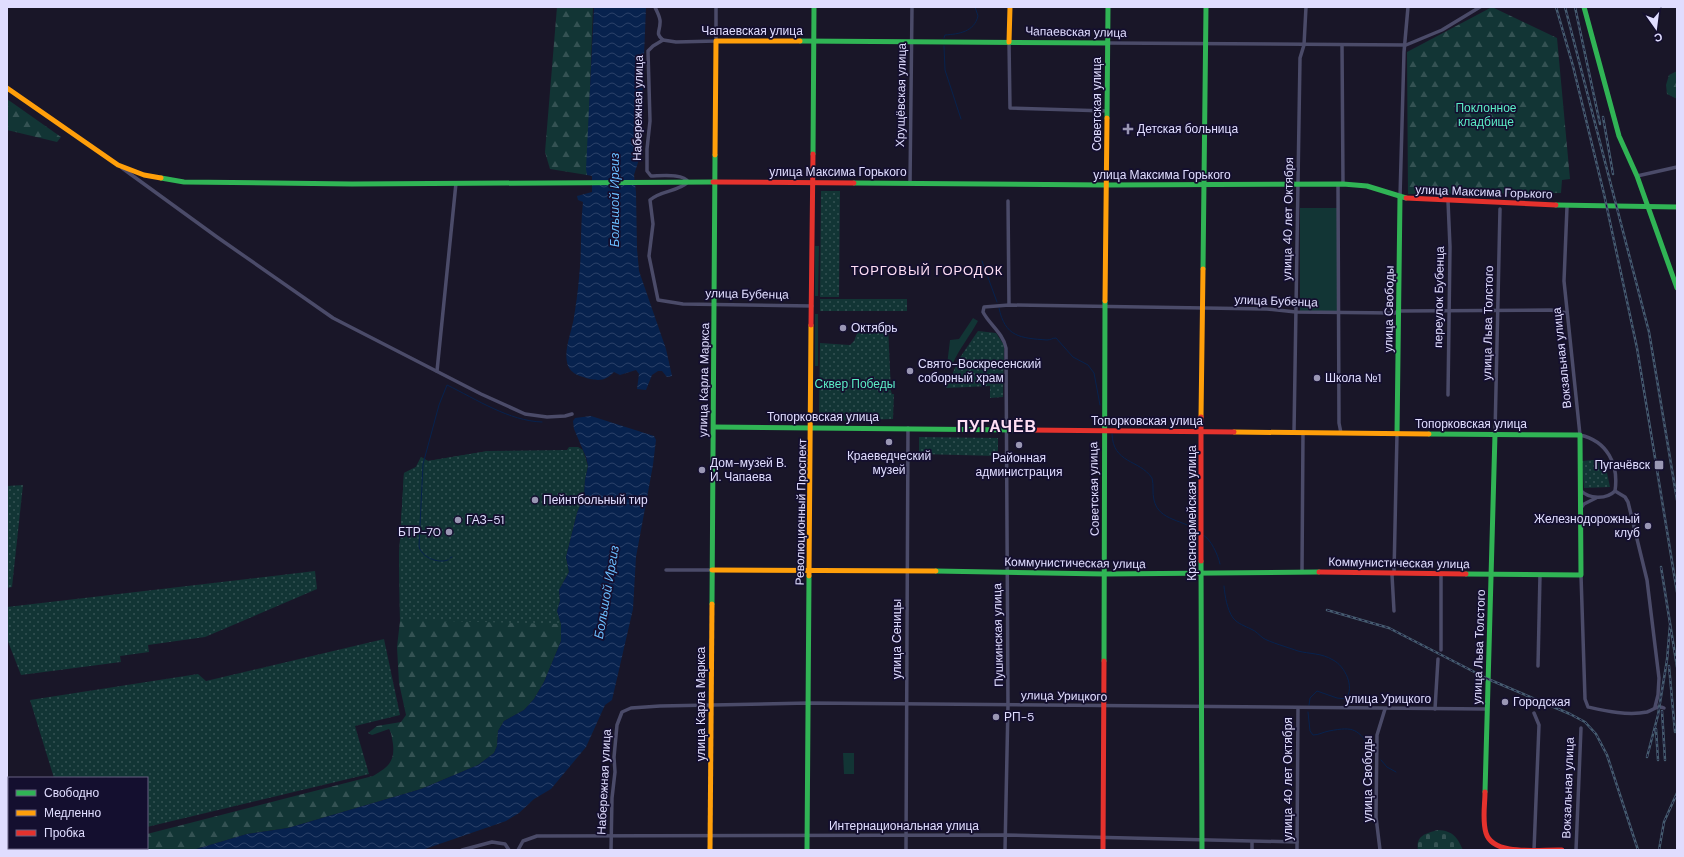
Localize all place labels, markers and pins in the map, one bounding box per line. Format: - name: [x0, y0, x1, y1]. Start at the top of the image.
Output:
- place label: Детская больница: [1137, 121, 1238, 137]
- marker: Детская больница: [1122, 123, 1134, 135]
- place label: Октябрь: [851, 320, 898, 336]
- marker: Октябрь: [838, 323, 848, 333]
- place label: Свято-Воскресенский соборный храм: [918, 356, 1041, 386]
- marker: Свято-Воскресенский соборный храм: [905, 366, 915, 376]
- place label: Школа №1: [1325, 370, 1381, 386]
- marker: Школа №1: [1312, 373, 1322, 383]
- marker: Краеведческий музей: [884, 437, 894, 447]
- marker: Районная администрация: [1014, 440, 1024, 450]
- place label: Краеведческий музей: [847, 448, 931, 478]
- place label: Районная администрация: [976, 450, 1062, 480]
- place label: Дом-музей В. И. Чапаева: [710, 455, 786, 485]
- place label: Пугачёвск: [1594, 457, 1651, 473]
- marker: Пугачёвск: [1653, 459, 1665, 471]
- marker: Дом-музей В. И. Чапаева: [697, 465, 707, 475]
- place label: Пейнтбольный тир: [543, 492, 648, 508]
- marker: Пейнтбольный тир: [530, 495, 540, 505]
- place label: Железнодорожный клуб: [1534, 511, 1640, 541]
- place label: ГАЗ-51: [466, 512, 504, 528]
- marker: ГАЗ-51: [453, 515, 463, 525]
- marker: Железнодорожный клуб: [1643, 521, 1653, 531]
- place label: БТР-70: [398, 524, 441, 540]
- marker: БТР-70: [444, 527, 454, 537]
- place label: Городская: [1513, 694, 1570, 710]
- marker: Городская: [1500, 697, 1510, 707]
- place label: РП-5: [1004, 709, 1034, 725]
- marker: РП-5: [991, 712, 1001, 722]

